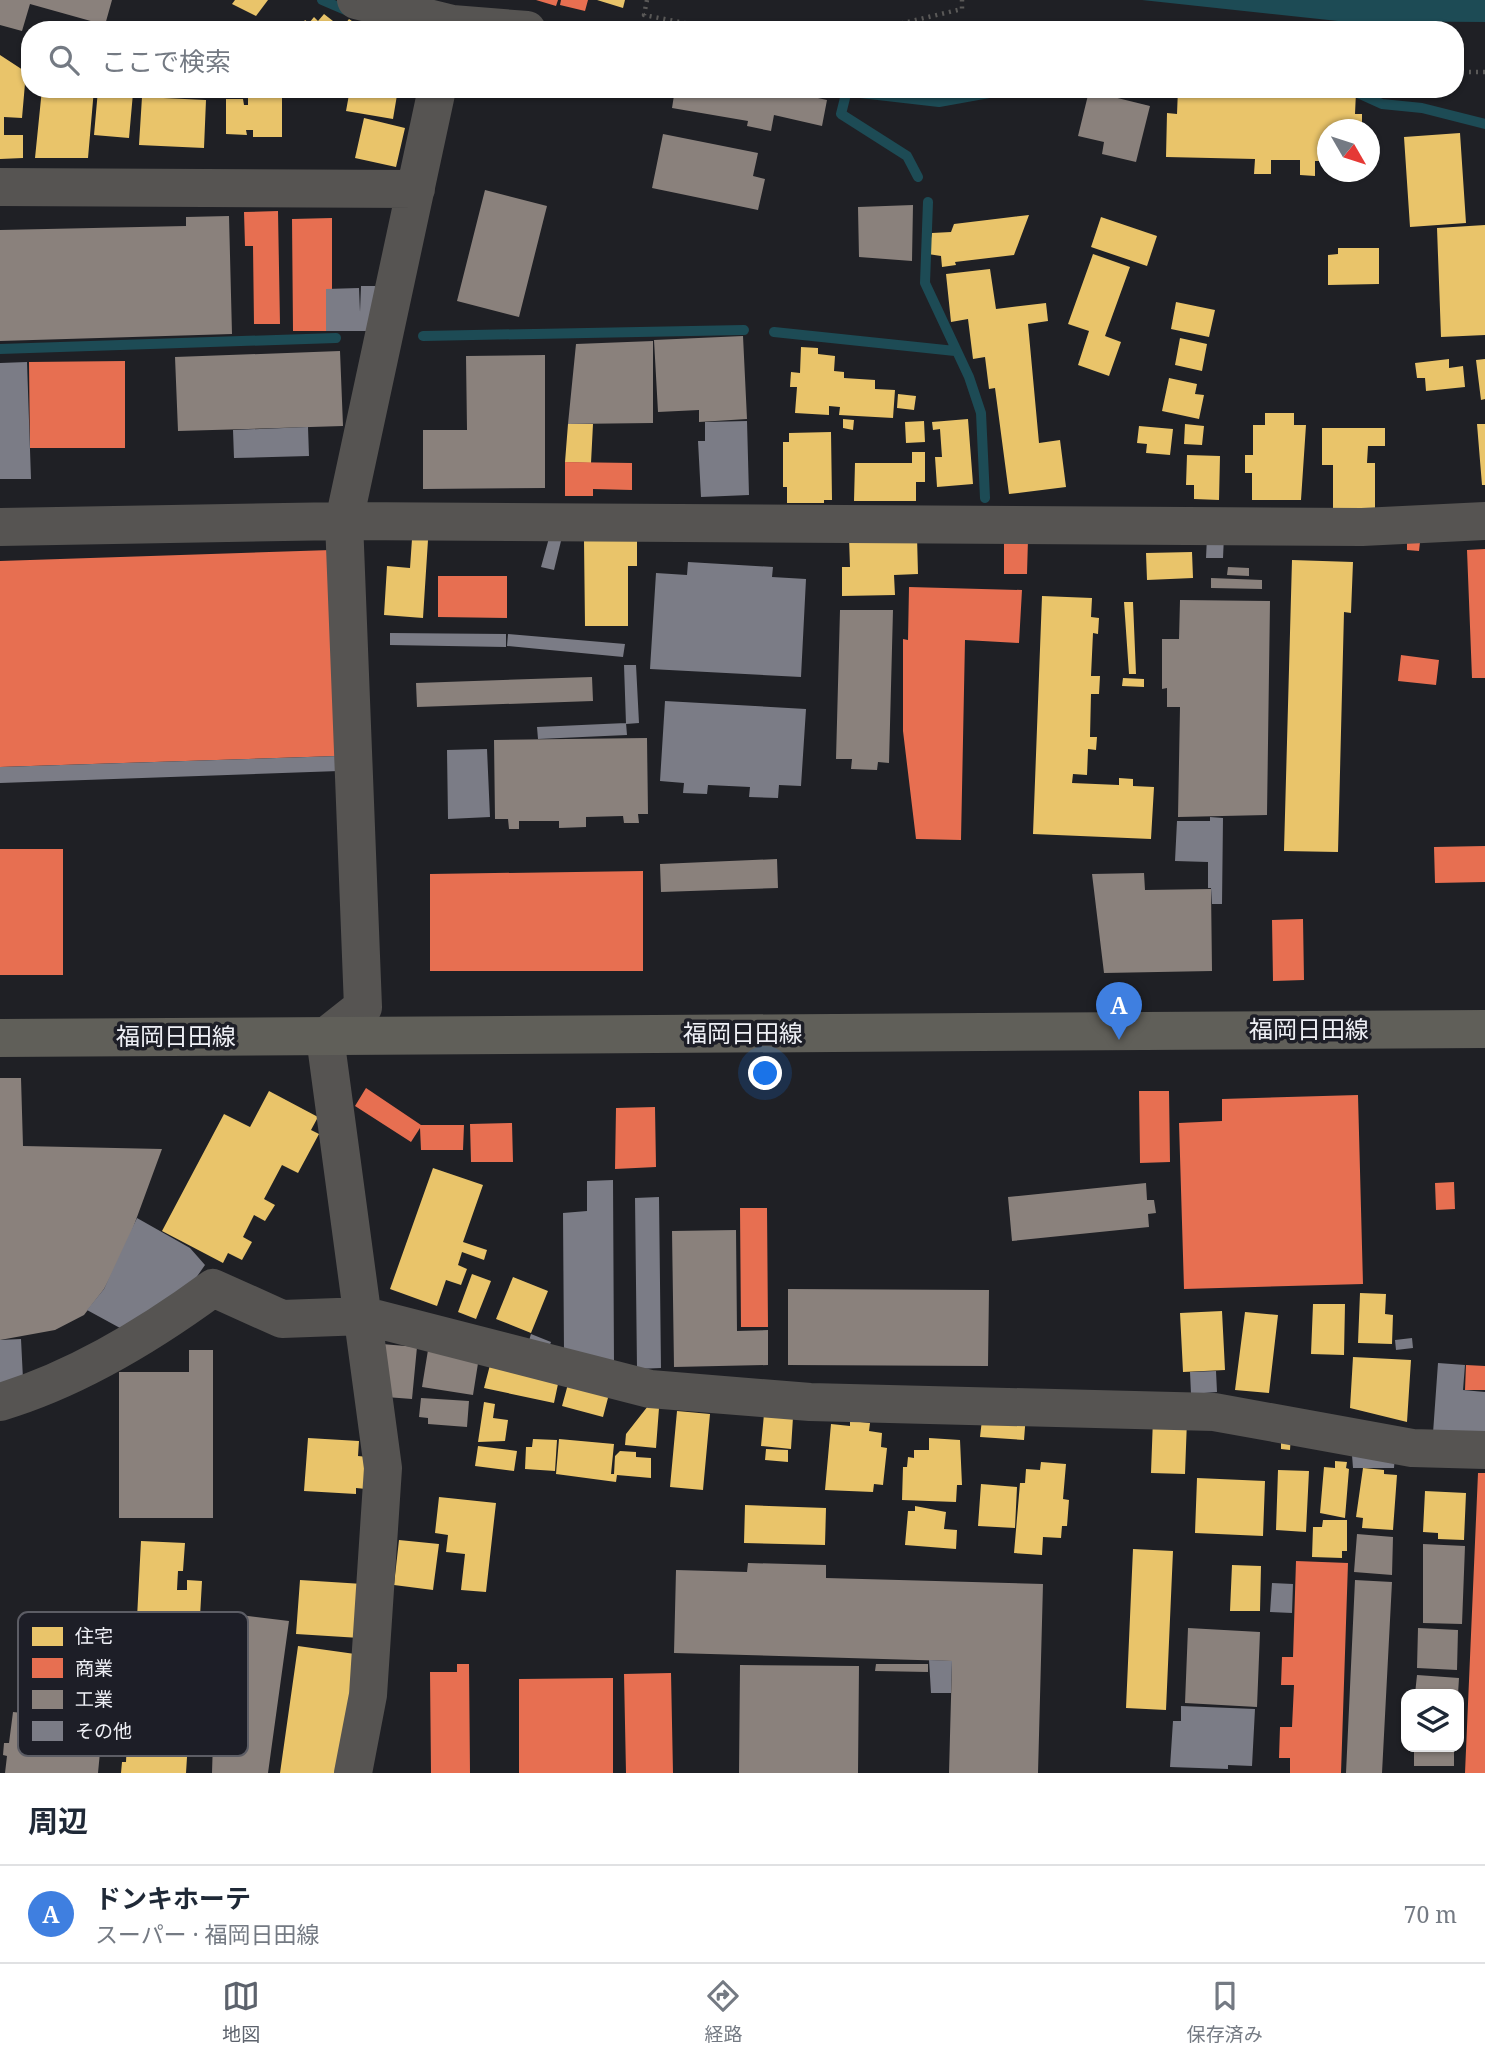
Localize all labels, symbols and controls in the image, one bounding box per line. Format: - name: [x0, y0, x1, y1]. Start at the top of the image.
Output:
- search box: [21, 21, 1464, 98]
- icon: search: [45, 41, 83, 79]
- text: ここで検索: [101, 43, 231, 79]
- north arrow: [1317, 119, 1380, 182]
- pin: A: [1096, 982, 1142, 1040]
- street label: 福岡日田線: [1249, 1012, 1369, 1045]
- street label: 福岡日田線: [683, 1016, 803, 1049]
- street label: 福岡日田線: [116, 1019, 236, 1052]
- your location: [748, 1056, 782, 1090]
- legend: [18, 1612, 248, 1756]
- text: 住宅: [75, 1623, 113, 1649]
- text: 商業: [75, 1655, 113, 1681]
- text: 工業: [75, 1686, 113, 1712]
- map controls: [1401, 1689, 1464, 1752]
- button: layers: [1401, 1689, 1464, 1752]
- text: その他: [75, 1718, 132, 1744]
- text: 周辺: [28, 1800, 88, 1841]
- text: ドンキホーテ: [95, 1880, 251, 1916]
- text: A: [42, 1898, 60, 1930]
- text: 70 m: [1404, 1898, 1457, 1930]
- text: スーパー · 福岡日田線: [95, 1918, 319, 1950]
- tab: 地図: [222, 1977, 260, 2047]
- tab: 経路: [704, 1977, 743, 2047]
- tab: 保存済み: [1187, 1977, 1263, 2047]

